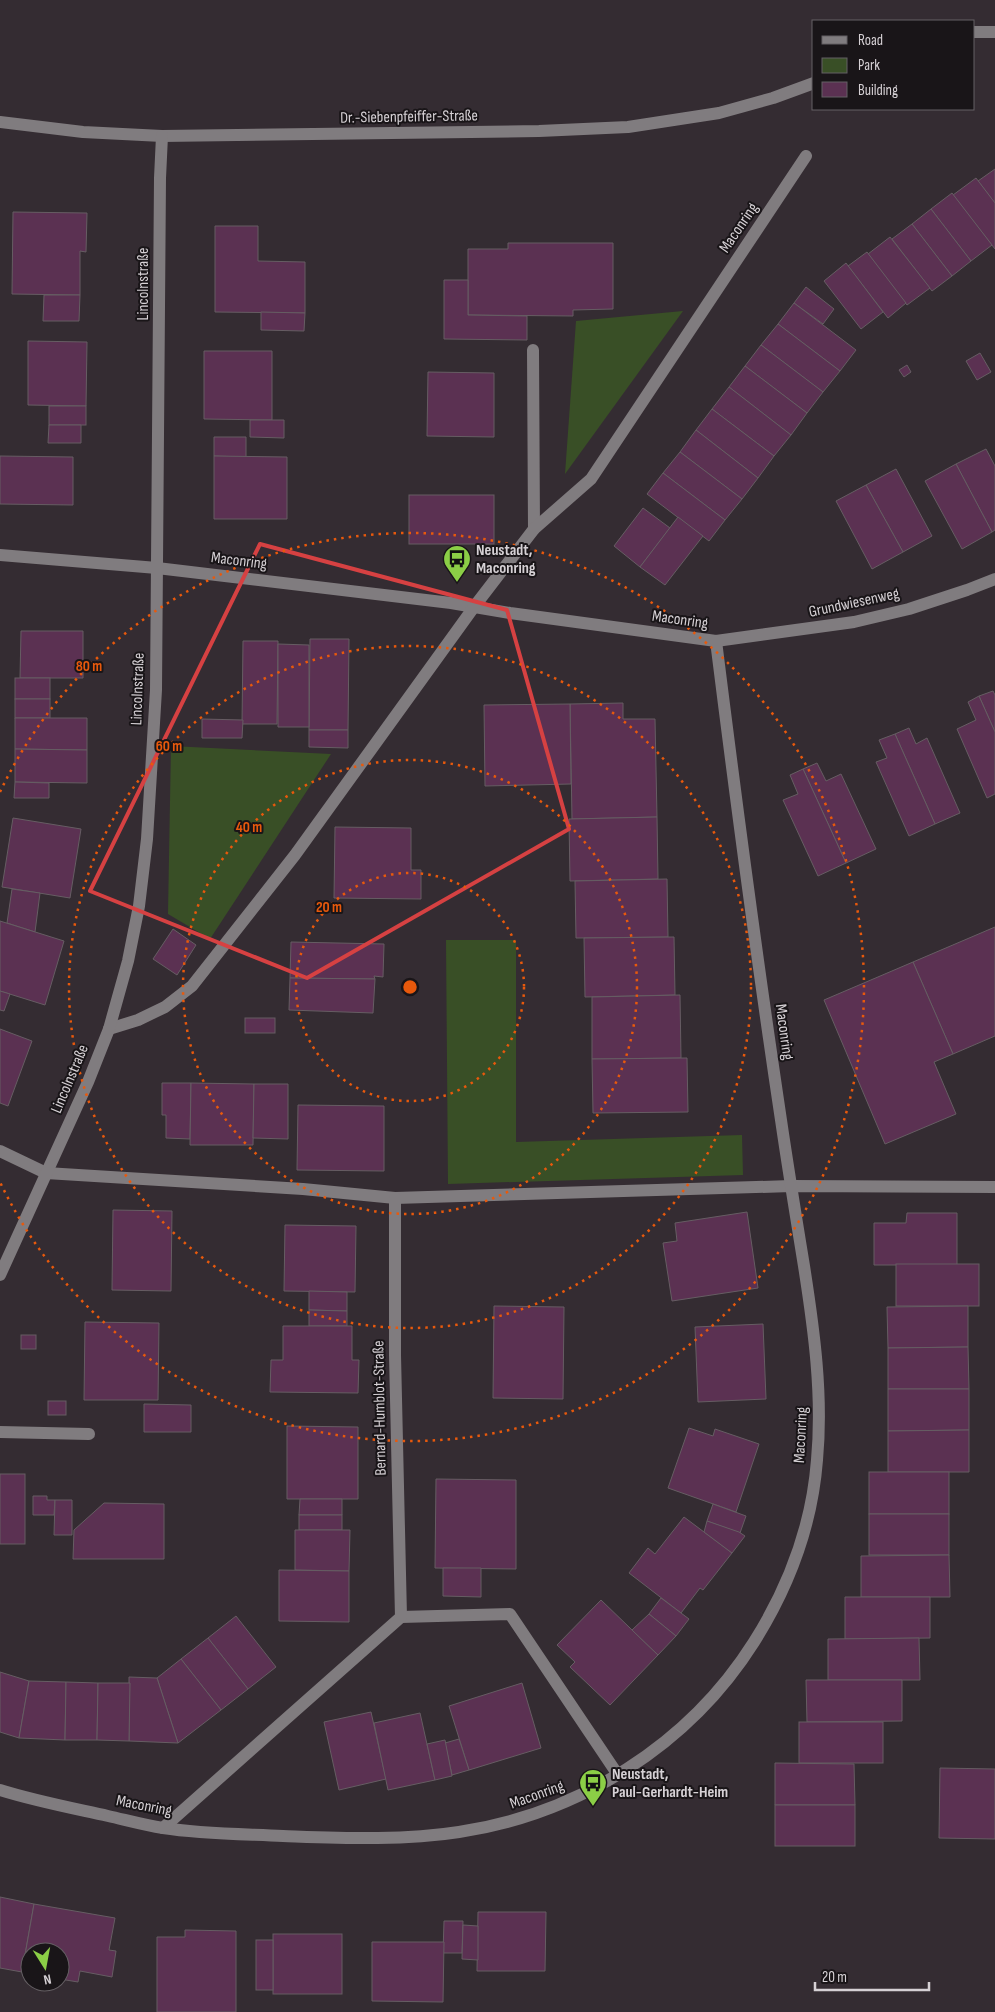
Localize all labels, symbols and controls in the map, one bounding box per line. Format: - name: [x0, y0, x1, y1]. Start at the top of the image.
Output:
- legend: [812, 20, 975, 110]
- text: Road: [858, 31, 883, 50]
- text: Park: [858, 56, 880, 75]
- text: Building: [858, 81, 898, 100]
- street label: Dr.-Siebenpfeiffer-Straße: [340, 106, 478, 128]
- street label: Maconring: [715, 199, 763, 257]
- street label: Lincolnstraße: [134, 248, 153, 320]
- place label: Neustadt, Maconring: [476, 541, 536, 578]
- bus stop icon: Neustadt, Maconring: [442, 544, 472, 583]
- street label: Maconring: [210, 548, 268, 574]
- street label: Grundwiesenweg: [807, 584, 901, 622]
- street label: Maconring: [651, 607, 709, 633]
- street label: Lincolnstraße: [127, 652, 149, 726]
- text: 80 m: [76, 657, 102, 676]
- text: 60 m: [156, 737, 182, 756]
- text: 40 m: [236, 818, 262, 837]
- text: 20 m: [316, 898, 342, 917]
- centre of rings: [401, 978, 419, 996]
- street label: Maconring: [771, 1003, 797, 1061]
- street label: Lincolnstraße: [47, 1042, 93, 1116]
- street label: Bernard-Humblot-Straße: [369, 1340, 391, 1476]
- street label: Maconring: [790, 1406, 812, 1464]
- place label: Neustadt, Paul-Gerhardt-Heim: [612, 1765, 728, 1802]
- bus stop icon: Neustadt, Paul-Gerhardt-Heim: [578, 1768, 608, 1807]
- street label: Maconring: [507, 1776, 567, 1814]
- street label: Maconring: [115, 1791, 173, 1821]
- north arrow: [20, 1942, 70, 1992]
- scale bar: [815, 1960, 929, 1992]
- text: 20 m: [822, 1968, 847, 1987]
- text: N: [42, 1970, 53, 1988]

